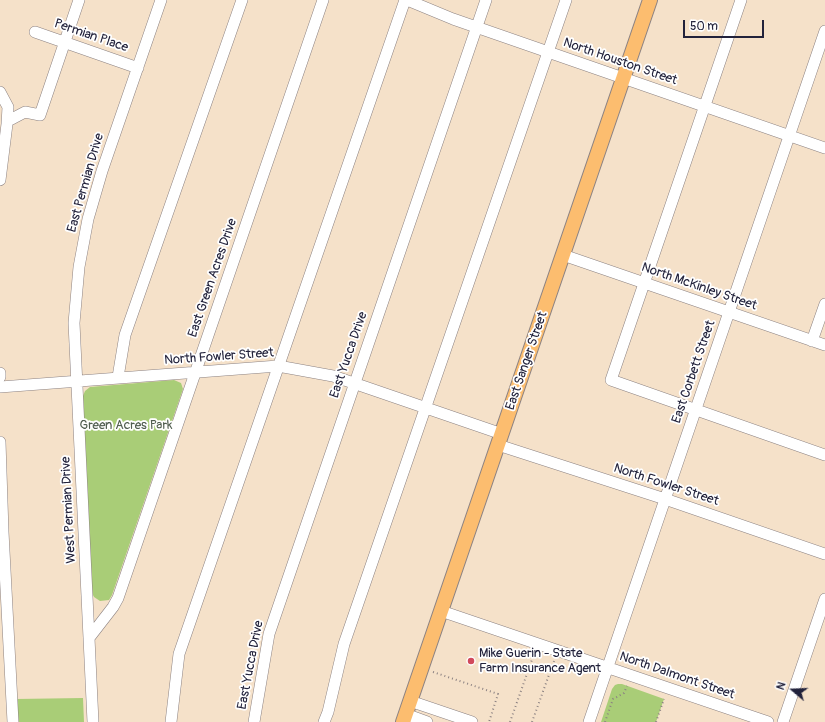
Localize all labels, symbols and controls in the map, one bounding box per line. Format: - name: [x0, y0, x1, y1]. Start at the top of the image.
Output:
- scale bar: [685, 12, 766, 38]
- street label: Permian Place: [52, 16, 130, 56]
- text: 50 m: [690, 19, 718, 34]
- street label: North Houston Street: [561, 35, 679, 89]
- street label: East Permian Drive: [64, 132, 108, 234]
- street label: East Green Acres Drive: [185, 217, 241, 339]
- street label: North McKinley Street: [639, 260, 759, 314]
- street label: East Yucca Drive: [327, 310, 371, 400]
- street label: East Sanger Street: [503, 310, 551, 412]
- street label: East Corbett Street: [669, 319, 719, 425]
- street label: North Fowler Street: [164, 345, 274, 369]
- park label: Green Acres Park: [80, 418, 172, 434]
- street label: West Permian Drive: [58, 456, 80, 564]
- street label: North Fowler Street: [611, 461, 721, 509]
- street label: East Yucca Drive: [235, 619, 267, 711]
- place label: Mike Guerin - State Farm Insurance Agent: [479, 646, 601, 677]
- street label: North Dalmont Street: [617, 649, 737, 703]
- marker: Mike Guerin - State Farm Insurance Agent: [466, 656, 476, 666]
- north arrow: [773, 670, 813, 710]
- text: N: [774, 680, 789, 692]

